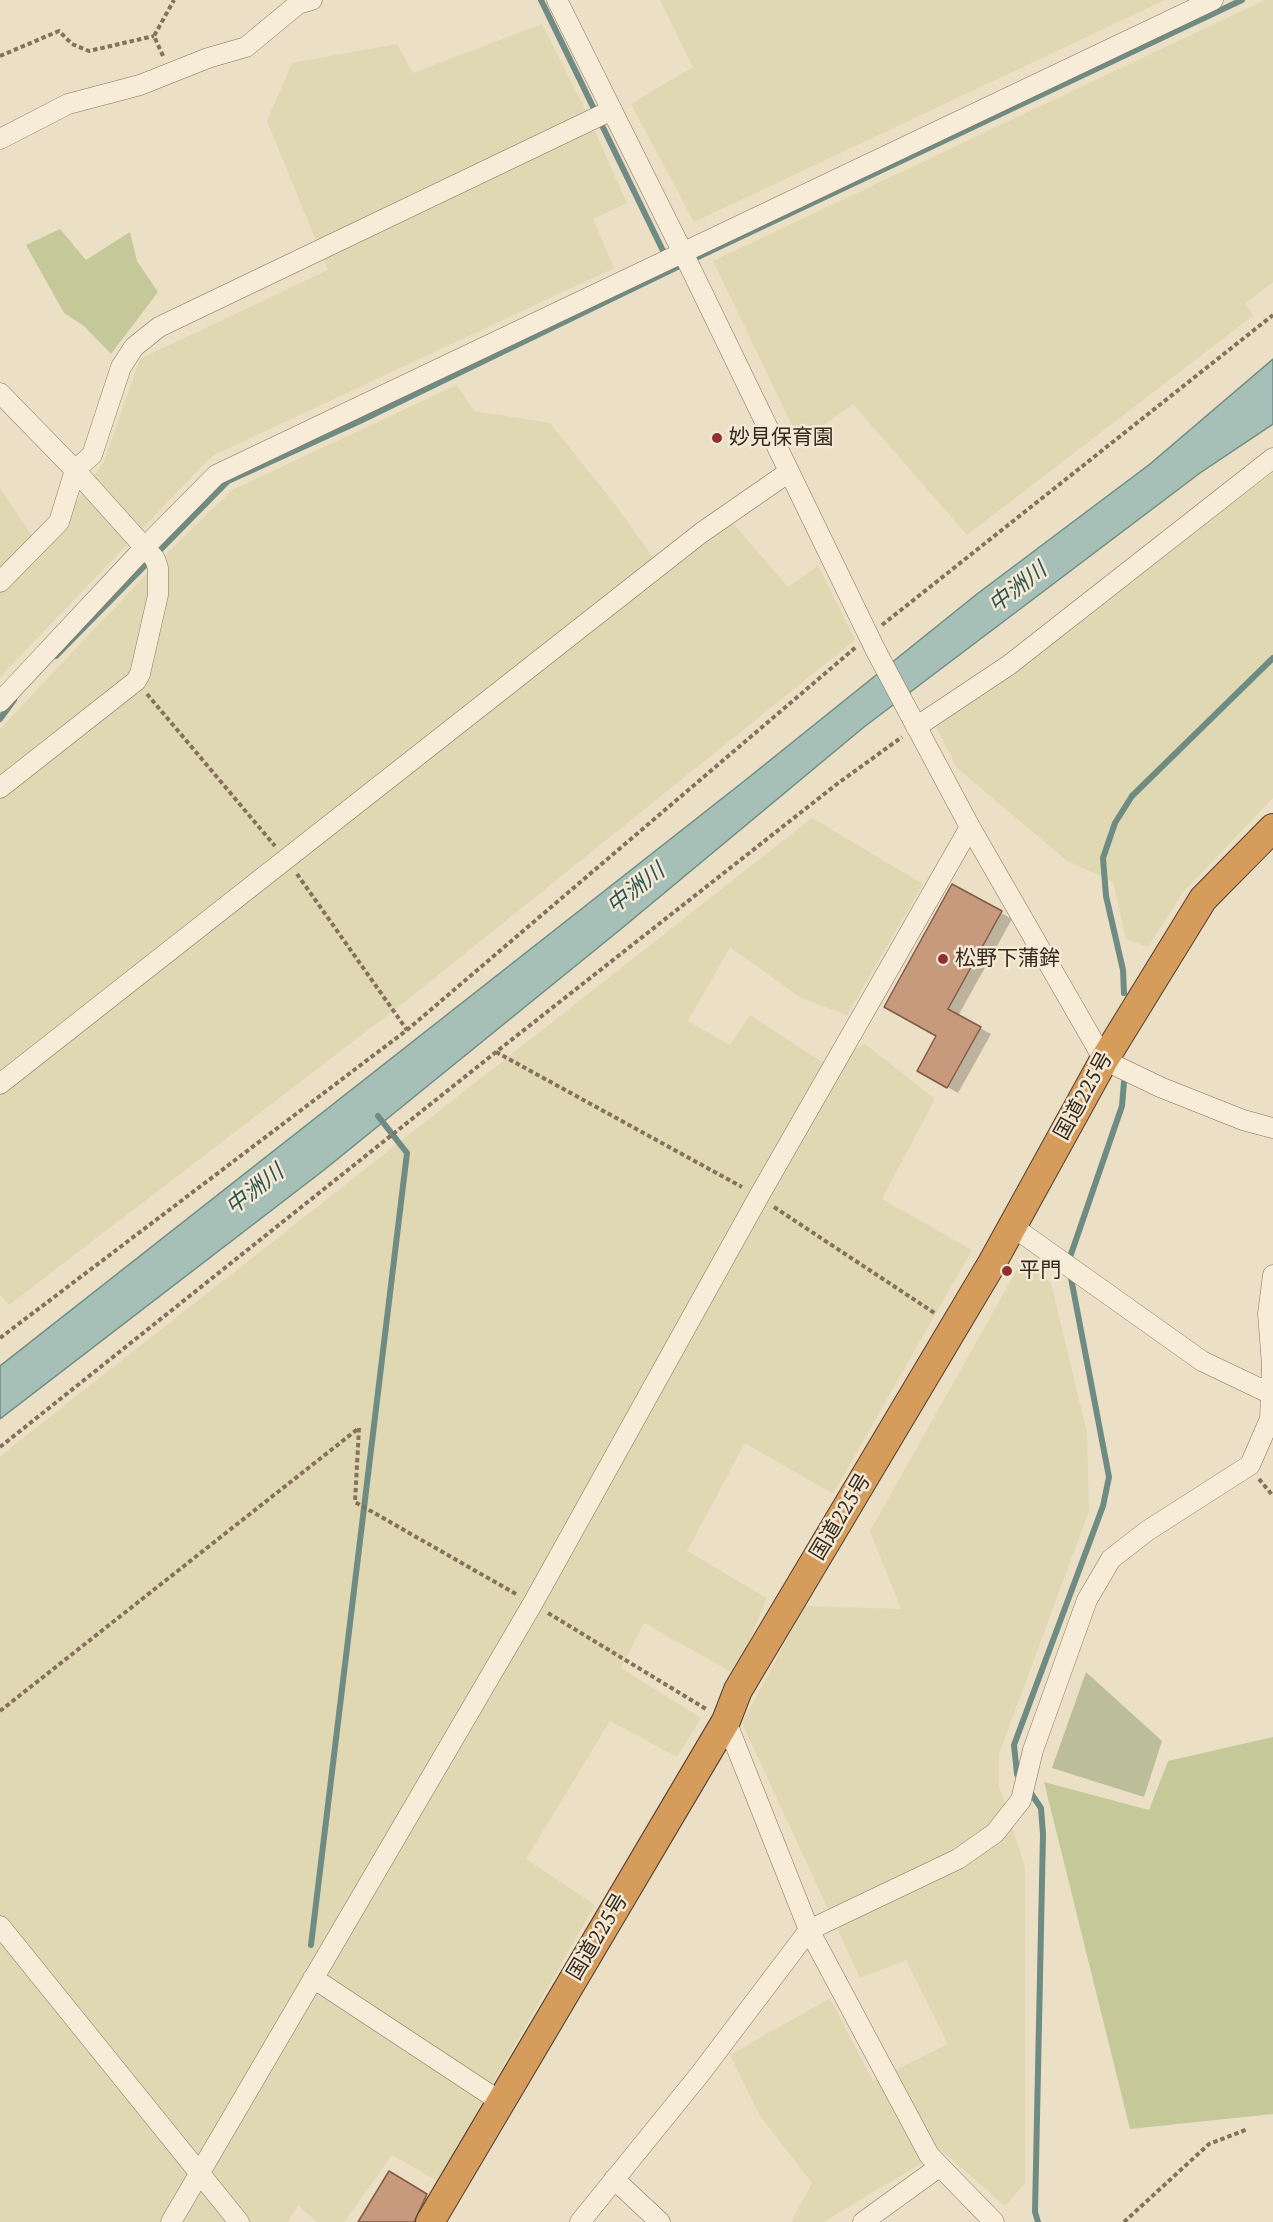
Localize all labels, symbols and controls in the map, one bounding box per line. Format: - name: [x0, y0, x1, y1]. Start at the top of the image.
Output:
- place label: 妙見保育園: [729, 425, 834, 451]
- marker: 妙見保育園: [710, 431, 724, 445]
- water label: 中洲川: [984, 557, 1052, 619]
- water label: 中洲川: [602, 858, 670, 920]
- place label: 松野下蒲鉾: [955, 946, 1060, 972]
- marker: 松野下蒲鉾: [936, 952, 950, 966]
- street label: 国道225号: [1050, 1048, 1118, 1144]
- water label: 中洲川: [221, 1159, 289, 1221]
- place label: 平門: [1019, 1258, 1061, 1284]
- marker: 平門: [1000, 1264, 1014, 1278]
- street label: 国道225号: [805, 1469, 877, 1565]
- street label: 国道225号: [562, 1889, 634, 1985]

